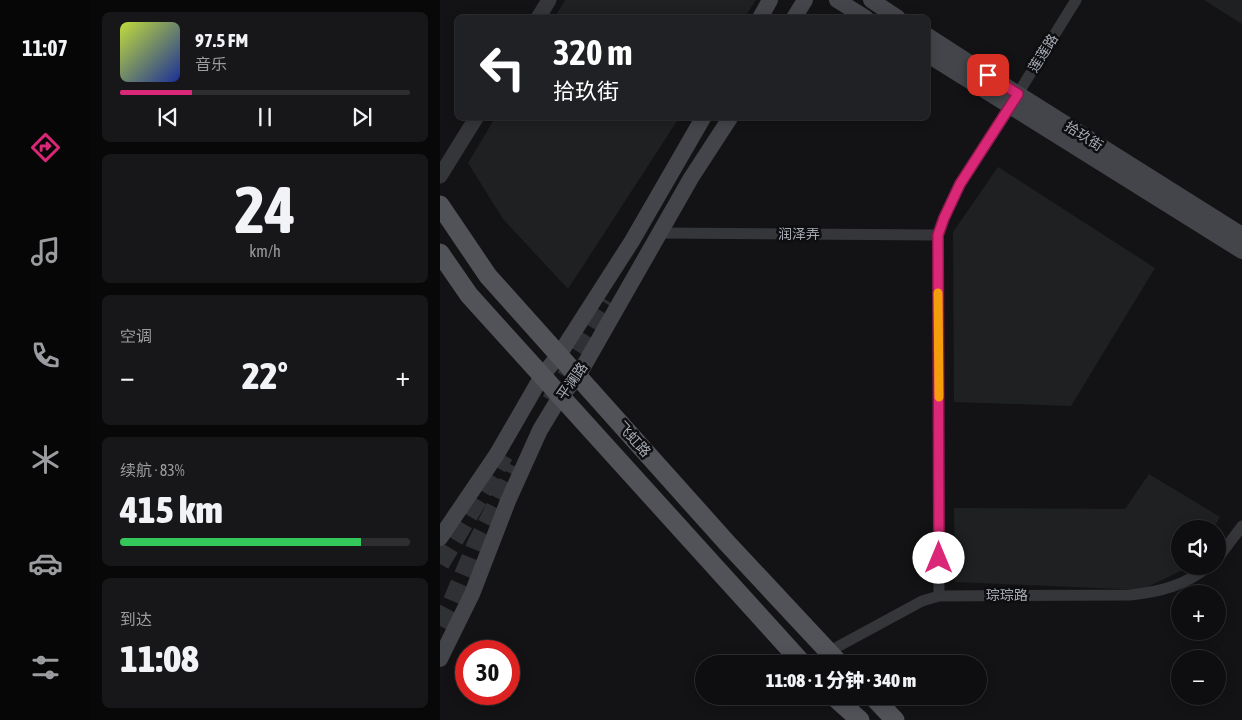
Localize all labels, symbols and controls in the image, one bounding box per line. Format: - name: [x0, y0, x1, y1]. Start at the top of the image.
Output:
- text: 97.5 FM: [195, 29, 248, 51]
- street label: 莲莲路: [1025, 31, 1061, 75]
- text: 320 m: [553, 32, 632, 72]
- text: 11:07: [22, 35, 68, 61]
- icon: left: [470, 35, 535, 100]
- pin: [967, 54, 1009, 96]
- text: 音乐: [195, 55, 227, 73]
- icon: arrive: [974, 61, 1002, 89]
- text: 拾玖街: [553, 78, 619, 104]
- icon: previous: [154, 103, 182, 131]
- icon: pause: [251, 103, 279, 131]
- icon: next: [348, 103, 376, 131]
- street label: 拾玖街: [1062, 118, 1106, 154]
- icon: directions: [28, 130, 63, 165]
- text: 24: [234, 172, 296, 247]
- street label: 润泽弄: [778, 226, 820, 242]
- icon: music: [28, 234, 63, 269]
- text: km/h: [249, 242, 281, 260]
- text: 空调: [120, 327, 152, 345]
- icon: phone: [28, 338, 63, 373]
- text: 22°: [242, 354, 288, 397]
- street label: 平澜路: [553, 359, 591, 403]
- text: −: [120, 360, 135, 392]
- text: +: [395, 360, 410, 392]
- street label: 飞虹路: [614, 418, 654, 460]
- icon: climate: [28, 442, 63, 477]
- text: 续航 · 83%: [120, 461, 185, 479]
- text: 415 km: [120, 488, 223, 531]
- map controls: [1171, 520, 1226, 705]
- button: sound: [1171, 520, 1226, 575]
- position arrow: [912, 531, 964, 583]
- icon: car: [28, 546, 63, 581]
- button: +: [1171, 585, 1226, 640]
- street label: 琮琮路: [986, 587, 1028, 603]
- text: 到达: [120, 610, 152, 628]
- text: 11:08: [120, 637, 199, 680]
- speed limit sign: 30: [455, 640, 520, 705]
- icon: filters: [28, 650, 63, 685]
- button: −: [1171, 650, 1226, 705]
- text: 11:08 · 1 分钟 · 340 m: [766, 669, 916, 691]

